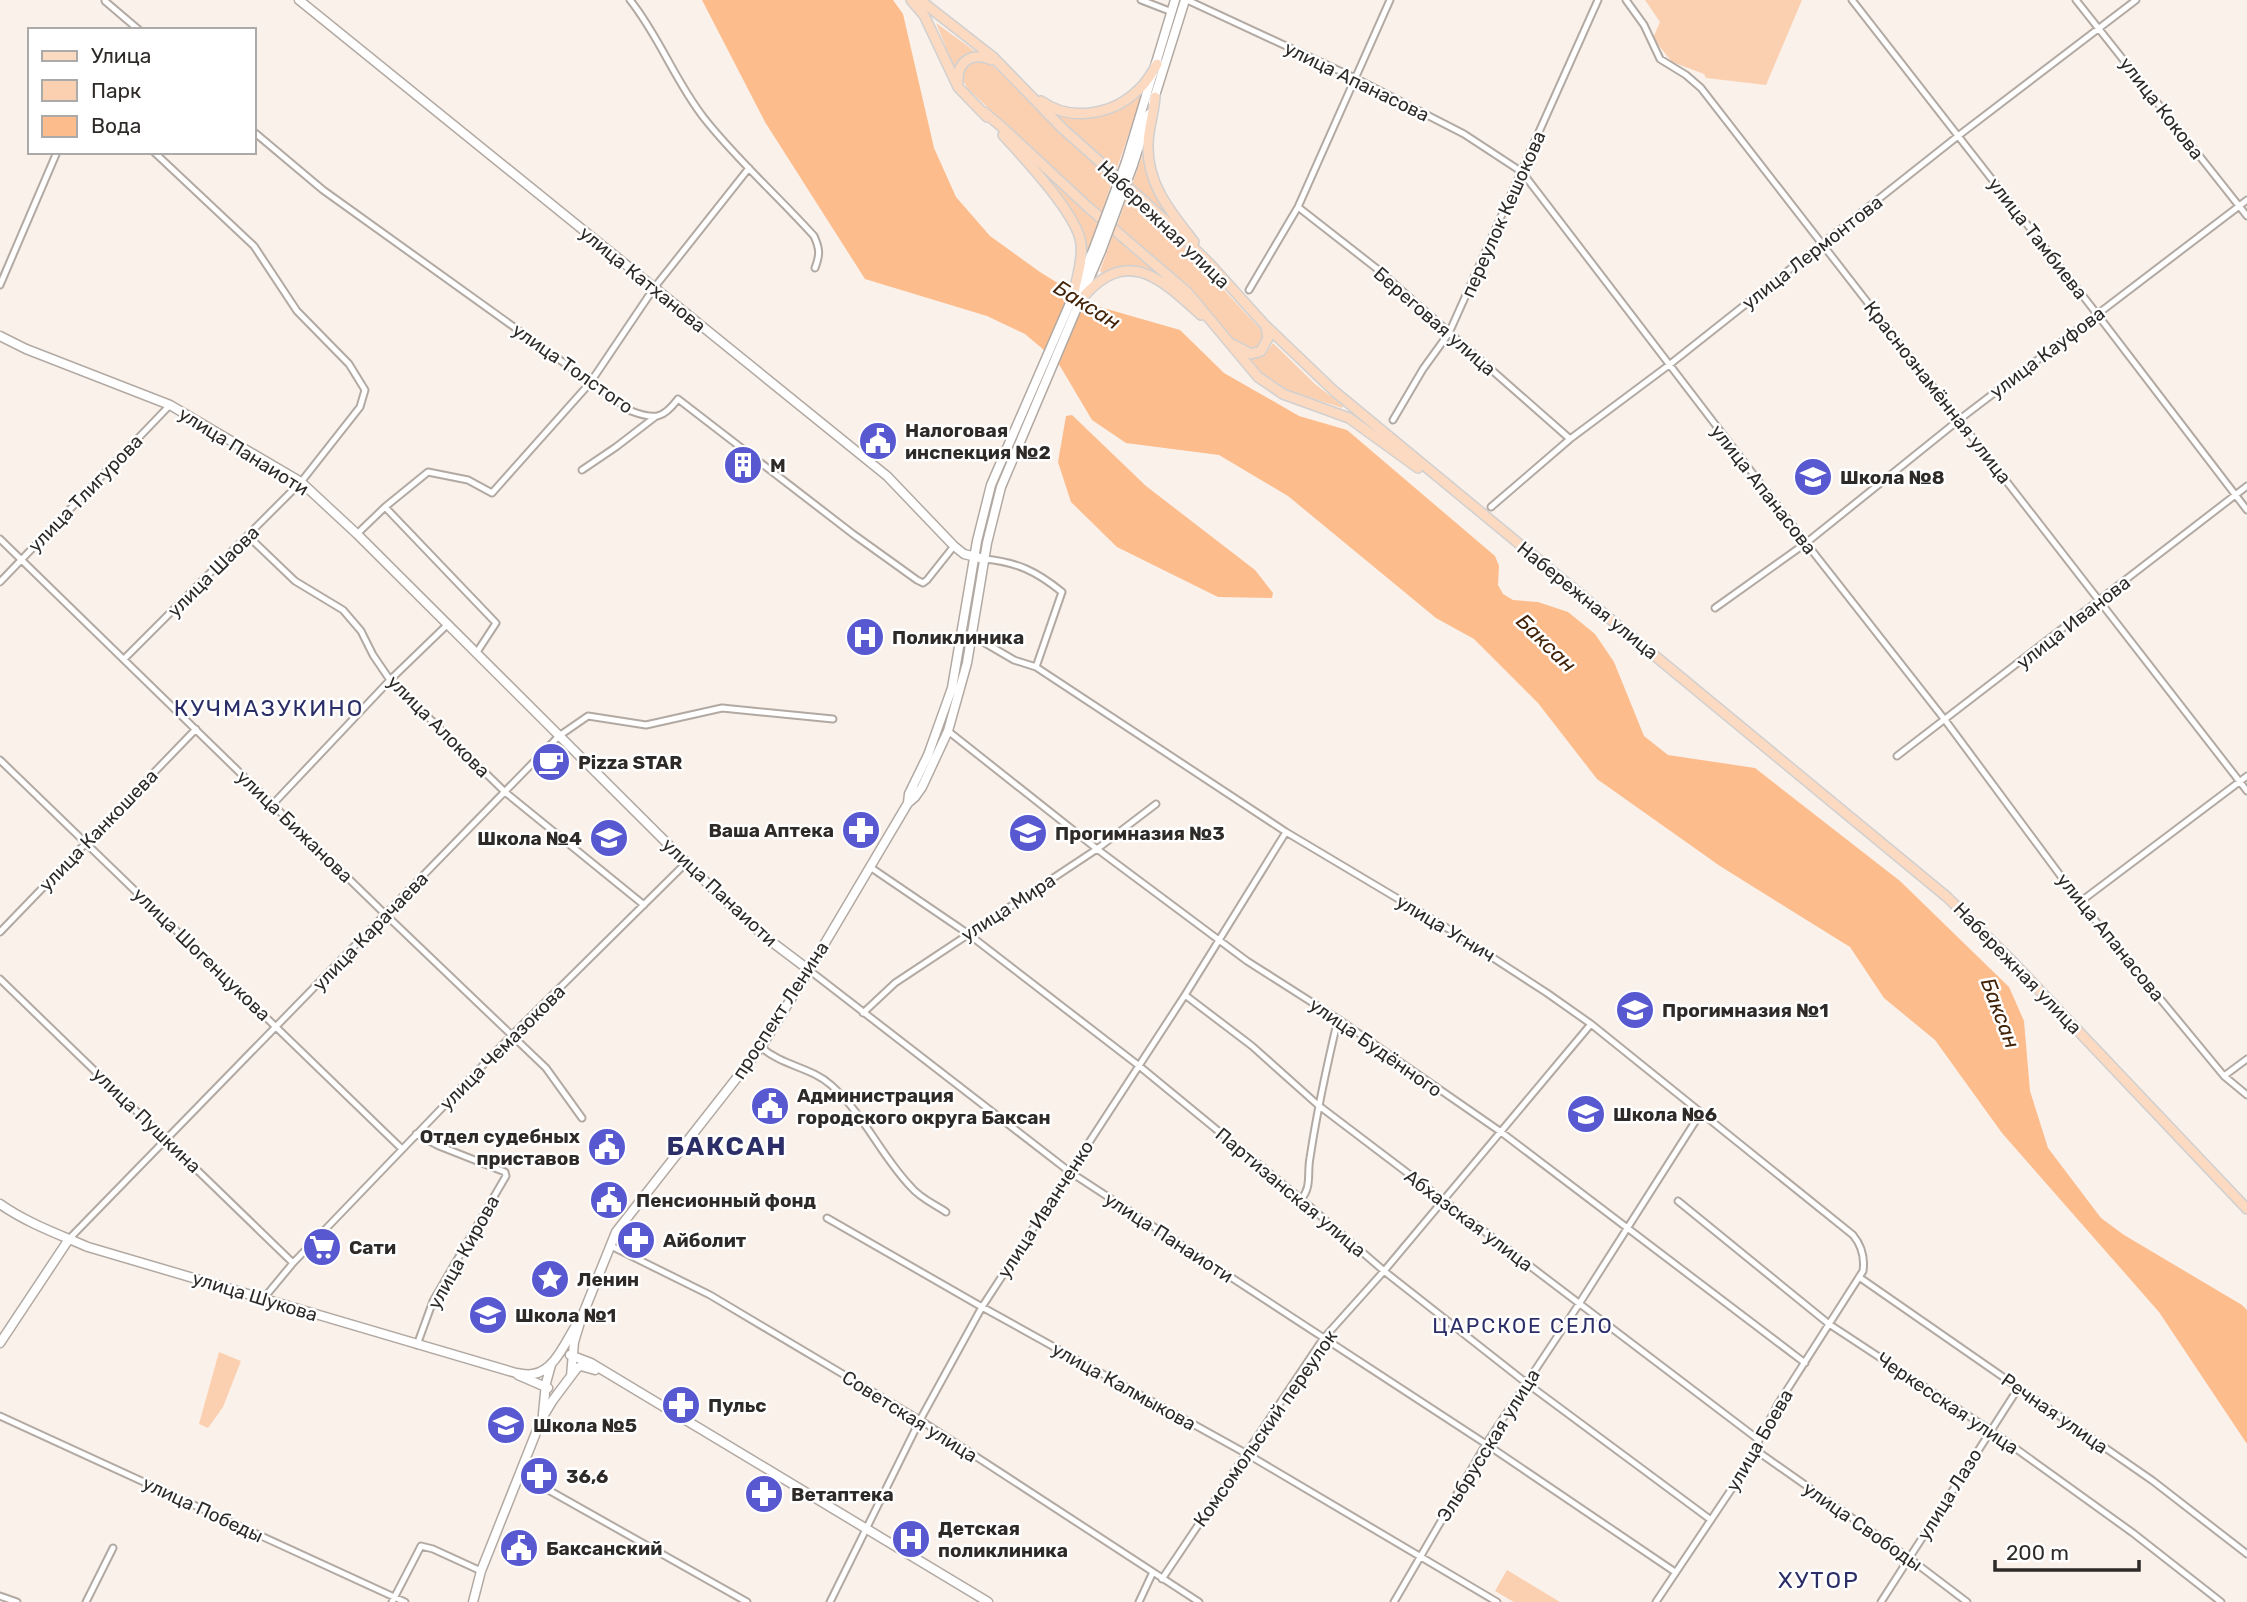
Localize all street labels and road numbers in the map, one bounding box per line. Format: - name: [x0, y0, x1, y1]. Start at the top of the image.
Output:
- street label: улица Апанасова: [1281, 36, 1433, 126]
- street label: улица Кокова: [2114, 53, 2209, 164]
- street label: переулок Кешокова: [1456, 127, 1551, 301]
- street label: Набережная улица: [1093, 155, 1234, 293]
- street label: улица Тамбиева: [1983, 173, 2092, 304]
- street label: улица Лермонтова: [1738, 190, 1887, 314]
- street label: улица Катханова: [575, 221, 711, 337]
- street label: Береговая улица: [1369, 262, 1501, 381]
- street label: Краснознамённая улица: [1859, 296, 2016, 488]
- street label: улица Кауфова: [1985, 302, 2109, 403]
- street label: улица Толстого: [508, 318, 637, 419]
- street label: улица Панаиоти: [174, 402, 313, 501]
- street label: улица Апанасова: [1706, 420, 1821, 559]
- street label: улица Тлигурова: [23, 430, 147, 557]
- street label: улица Шаова: [163, 521, 264, 622]
- street label: Набережная улица: [1513, 537, 1663, 664]
- street label: улица Иванова: [2012, 571, 2135, 674]
- street label: улица Алокова: [383, 670, 495, 782]
- street label: улица Канкошева: [34, 764, 163, 896]
- street label: улица Бижанова: [232, 765, 357, 888]
- street label: улица Панаиоти: [657, 833, 782, 952]
- street label: улица Карачаева: [308, 867, 433, 996]
- street label: улица Мира: [957, 868, 1060, 946]
- street label: улица Апанасова: [2052, 869, 2169, 1006]
- street label: улица Шогенцукова: [128, 883, 275, 1026]
- street label: улица Угнич: [1392, 890, 1499, 967]
- street label: Набережная улица: [1949, 898, 2087, 1039]
- street label: проспект Ленина: [727, 937, 834, 1083]
- street label: улица Чемазокова: [435, 980, 570, 1115]
- street label: улица Будённого: [1305, 993, 1447, 1102]
- street label: улица Пушкина: [88, 1063, 206, 1178]
- street label: Партизанская улица: [1211, 1123, 1371, 1262]
- street label: улица Иванченко: [992, 1136, 1098, 1282]
- street label: Абхазская улица: [1400, 1165, 1538, 1276]
- street label: улица Панаиоти: [1100, 1187, 1238, 1288]
- street label: улица Кирова: [423, 1191, 504, 1313]
- street label: улица Шукова: [189, 1267, 320, 1326]
- street label: Комсомольский переулок: [1189, 1325, 1342, 1531]
- street label: улица Калмыкова: [1048, 1337, 1200, 1436]
- street label: Черкесская улица: [1872, 1347, 2023, 1459]
- street label: Советская улица: [838, 1365, 982, 1467]
- street label: Эльбрусская улица: [1432, 1365, 1545, 1526]
- street label: Речная улица: [1997, 1368, 2113, 1459]
- street label: улица Боева: [1721, 1385, 1798, 1495]
- street label: улица Лазо: [1912, 1444, 1987, 1544]
- street label: улица Победы: [139, 1471, 267, 1547]
- street label: улица Свободы: [1799, 1477, 1927, 1576]

